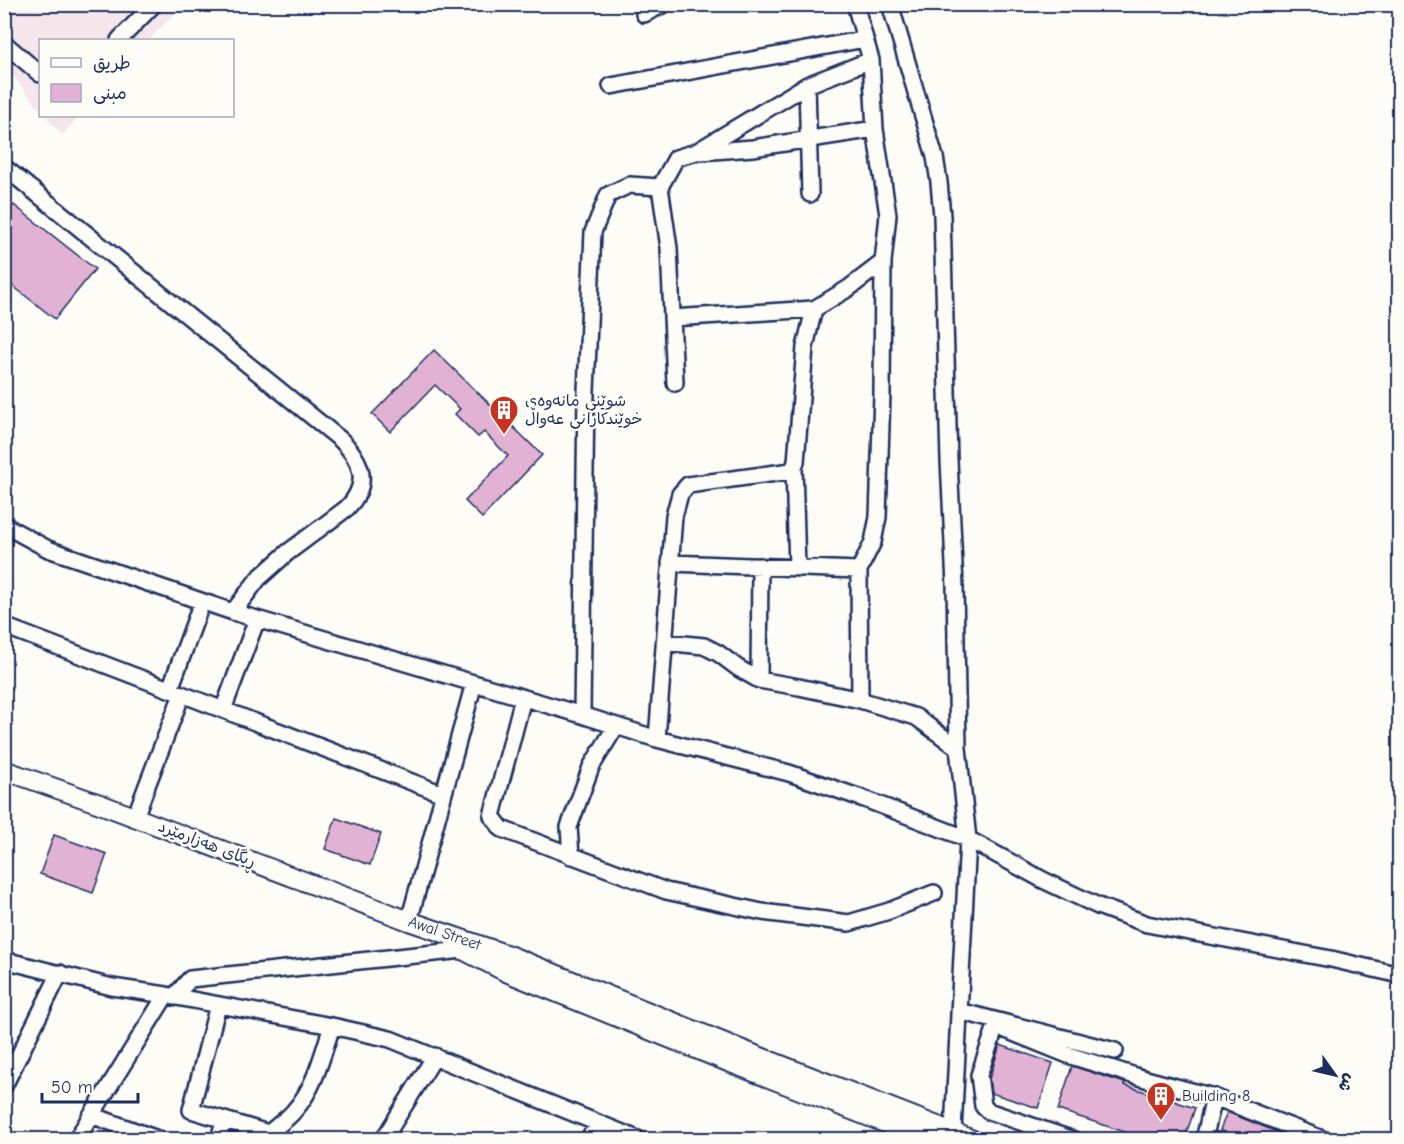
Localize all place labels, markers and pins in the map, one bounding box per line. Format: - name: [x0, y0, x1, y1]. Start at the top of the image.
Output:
- place label: شوێنی مانەوەی خوێندکارانی عەواڵ: [525, 392, 643, 429]
- building icon: شوێنی مانەوەی خوێندکارانی عەواڵ: [488, 394, 520, 436]
- building icon: Building 8: [1145, 1080, 1177, 1122]
- place label: Building 8: [1182, 1087, 1250, 1105]

